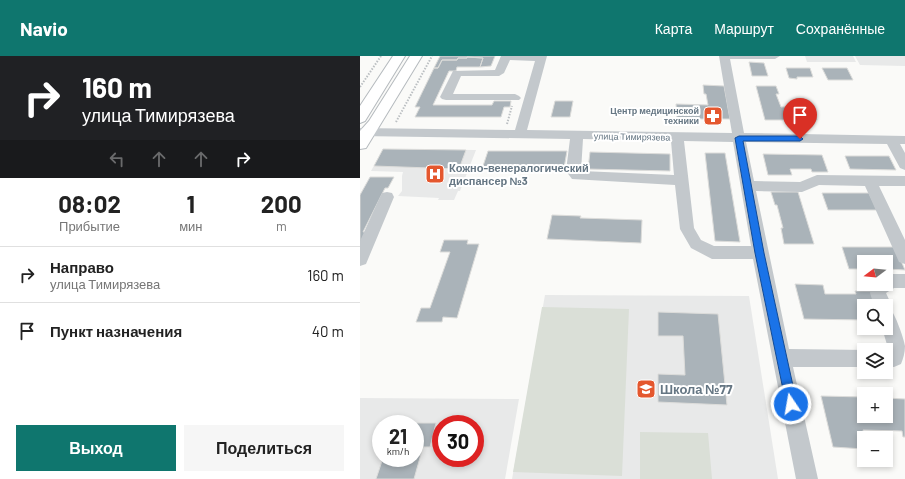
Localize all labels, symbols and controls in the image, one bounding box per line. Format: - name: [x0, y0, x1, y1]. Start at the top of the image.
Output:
- text: Navio: [20, 17, 68, 40]
- text: Карта: [655, 20, 692, 37]
- text: Маршрут: [714, 20, 774, 37]
- text: Сохранённые: [796, 20, 885, 37]
- text: 160 m: [82, 70, 152, 104]
- icon: right: [16, 72, 68, 124]
- pin: [783, 98, 817, 139]
- text: улица Тимирязева: [82, 104, 235, 126]
- icon: arrive: [789, 104, 811, 126]
- place label: Центр медицинской техники: [610, 105, 699, 126]
- pharmacy icon: Центр медицинской техники: [702, 105, 724, 127]
- street label: улица Тимирязева: [594, 130, 670, 143]
- icon: left: [106, 148, 128, 170]
- icon: ahead: [148, 148, 170, 170]
- icon: ahead: [190, 148, 212, 170]
- icon: right: [232, 148, 254, 170]
- place label: Кожно-венералогический диспансер №3: [449, 161, 589, 187]
- hospital icon: Кожно-венералогический диспансер №3: [424, 163, 446, 185]
- text: 08:02: [58, 189, 121, 218]
- text: 1: [187, 189, 195, 218]
- text: 200: [261, 189, 302, 218]
- text: Прибытие: [59, 218, 120, 234]
- text: мин: [179, 218, 203, 234]
- text: m: [276, 218, 287, 234]
- north arrow: [857, 255, 893, 291]
- map controls: [857, 255, 893, 467]
- text: Направо: [50, 258, 114, 276]
- icon: right: [16, 264, 38, 286]
- text: 160 m: [307, 266, 344, 284]
- text: улица Тимирязева: [50, 276, 160, 292]
- button: search: [857, 299, 893, 335]
- icon: arrive: [16, 320, 38, 342]
- text: Пункт назначения: [50, 322, 182, 340]
- text: 40 m: [312, 322, 344, 340]
- button: layers: [857, 343, 893, 379]
- school or university icon: Школа №77: [635, 378, 657, 400]
- place label: Школа №77: [660, 381, 733, 397]
- position arrow: [770, 383, 812, 425]
- button: +: [857, 387, 893, 423]
- speed limit sign: 30: [432, 415, 484, 467]
- text: 21: [389, 424, 407, 448]
- button: Выход: [16, 425, 176, 471]
- button: Поделиться: [184, 425, 344, 471]
- button: −: [857, 431, 893, 467]
- text: km/h: [387, 445, 409, 457]

